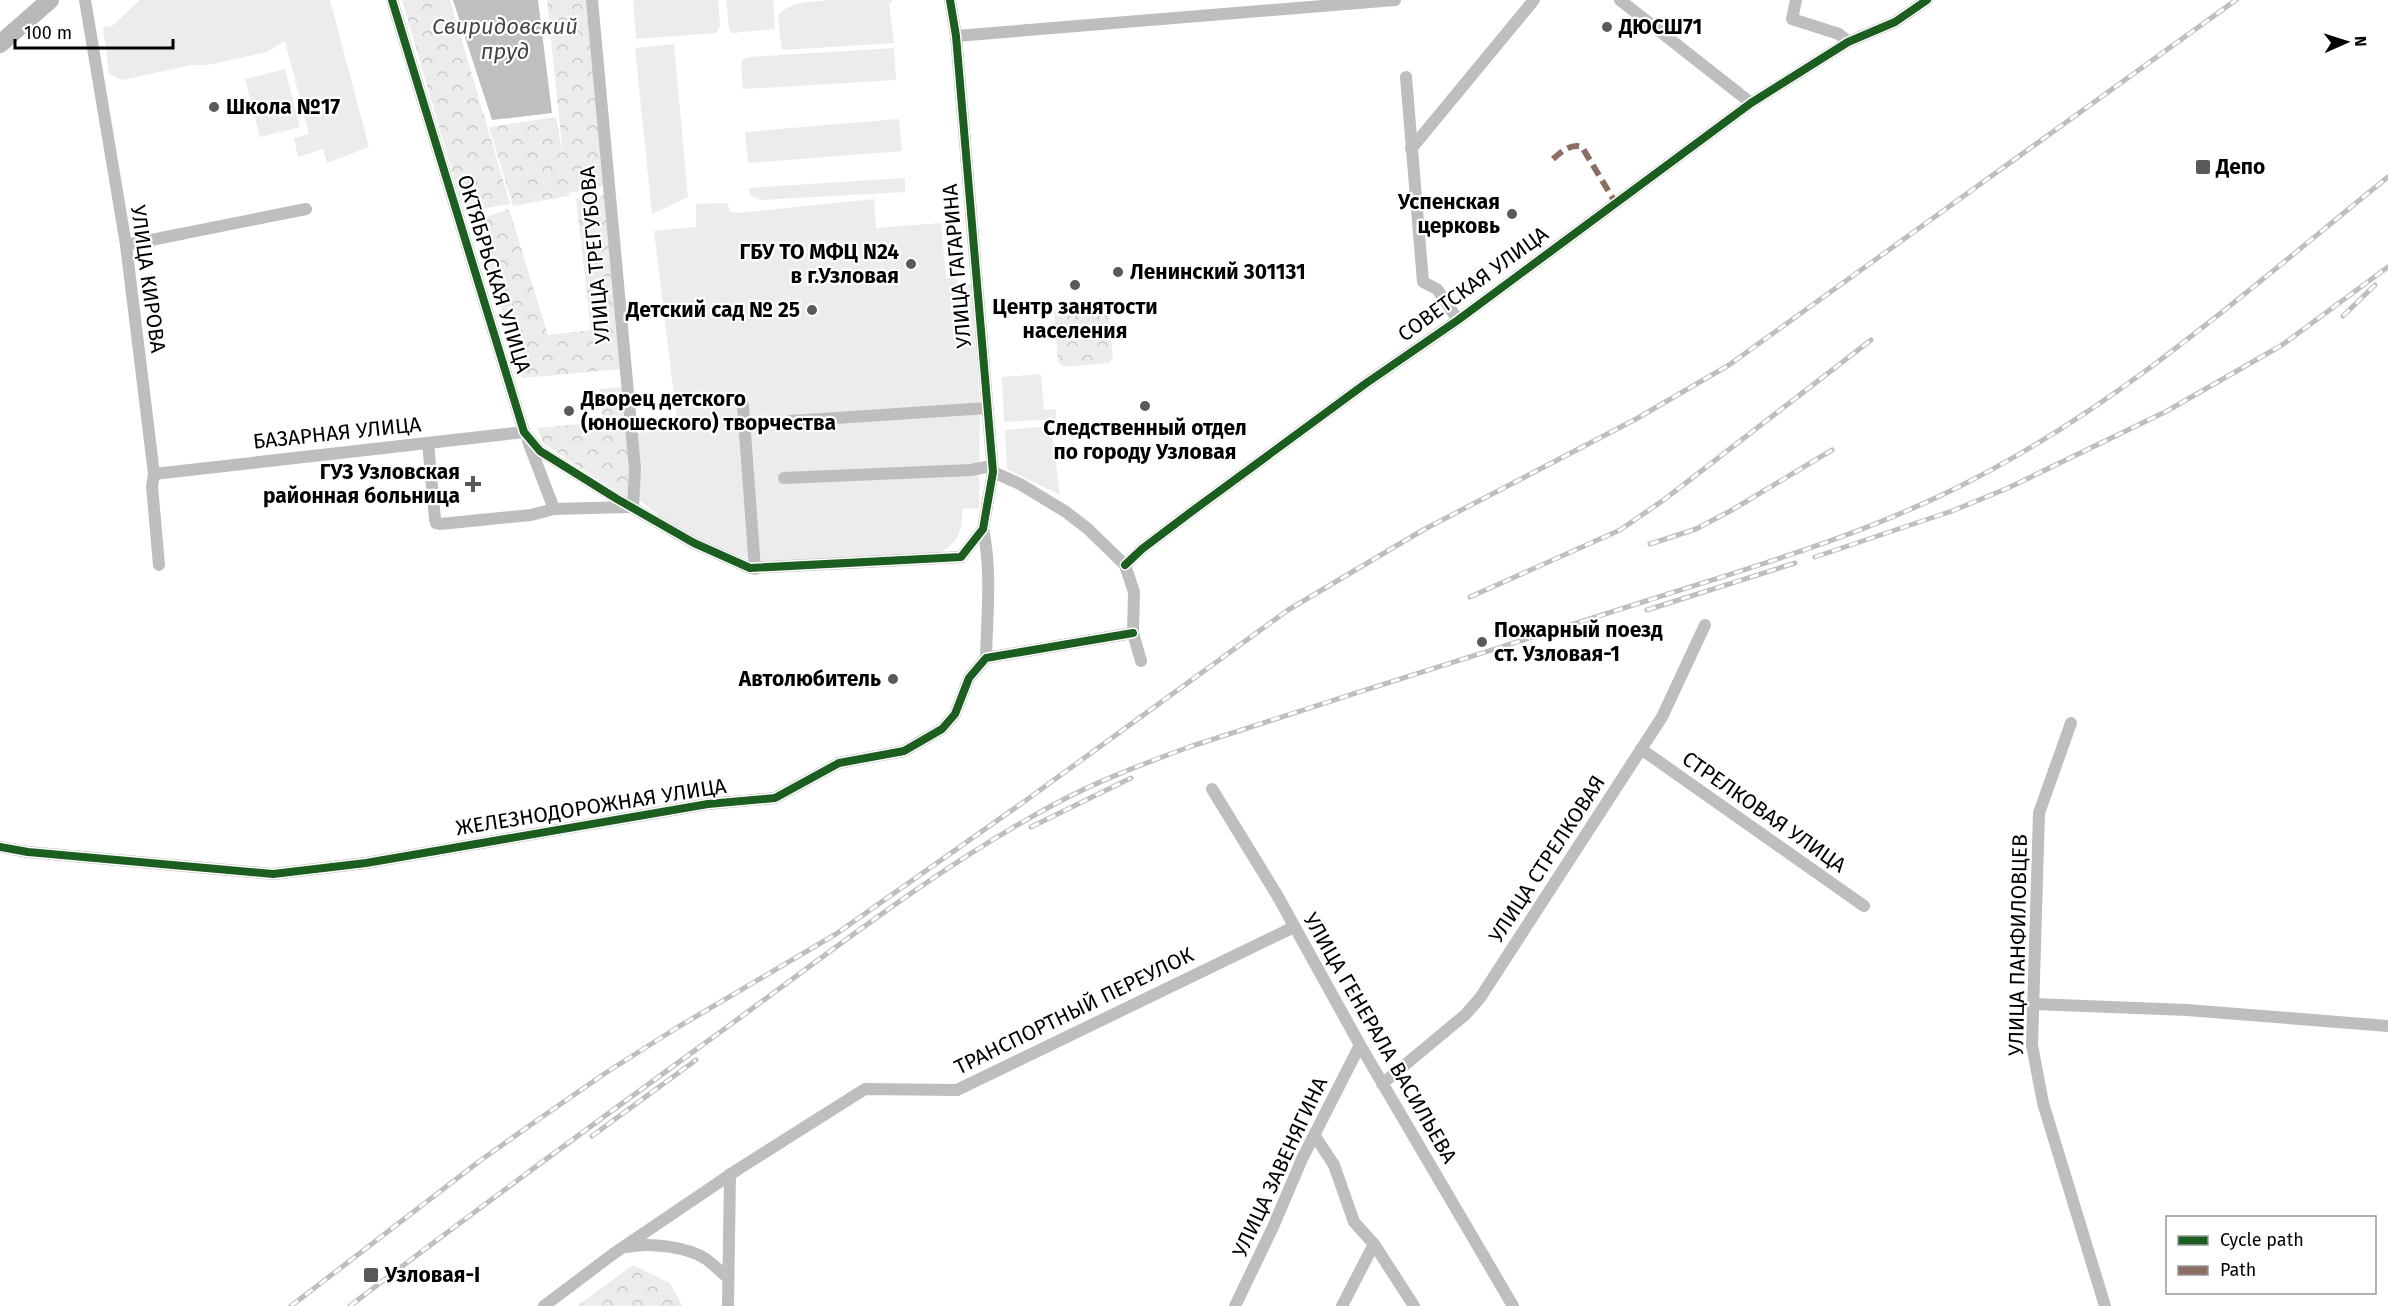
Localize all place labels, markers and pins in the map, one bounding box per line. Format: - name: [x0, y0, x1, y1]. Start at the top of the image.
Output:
- place label: ДЮСШ71: [1618, 14, 1702, 40]
- marker: ДЮСШ71: [1600, 20, 1614, 34]
- place label: Школа №17: [226, 94, 340, 120]
- marker: Школа №17: [207, 100, 221, 114]
- place label: Депо: [2215, 154, 2265, 180]
- marker: Депо: [2194, 158, 2212, 176]
- place label: Успенская церковь: [1397, 189, 1500, 239]
- marker: Успенская церковь: [1505, 207, 1519, 221]
- place label: ГБУ ТО МФЦ N24 в г.Узловая: [740, 239, 899, 289]
- marker: ГБУ ТО МФЦ N24 в г.Узловая: [904, 257, 918, 271]
- place label: Ленинский 301131: [1130, 259, 1306, 285]
- marker: Ленинский 301131: [1111, 265, 1125, 279]
- marker: Центр занятости населения: [1068, 278, 1082, 292]
- place label: Центр занятости населения: [992, 294, 1158, 344]
- place label: Детский сад № 25: [625, 297, 800, 323]
- marker: Детский сад № 25: [805, 303, 819, 317]
- place label: Дворец детского (юношеского) творчества: [580, 386, 836, 436]
- marker: Следственный отдел по городу Узловая: [1138, 399, 1152, 413]
- marker: Дворец детского (юношеского) творчества: [562, 404, 576, 418]
- place label: Следственный отдел по городу Узловая: [1043, 415, 1247, 465]
- place label: ГУЗ Узловская районная больница: [263, 459, 460, 509]
- marker: ГУЗ Узловская районная больница: [464, 475, 482, 493]
- place label: Пожарный поезд ст. Узловая-1: [1494, 617, 1663, 667]
- marker: Пожарный поезд ст. Узловая-1: [1475, 635, 1489, 649]
- place label: Автолюбитель: [738, 666, 881, 692]
- marker: Автолюбитель: [886, 672, 900, 686]
- place label: Узловая-I: [384, 1262, 480, 1288]
- marker: Узловая-I: [362, 1266, 380, 1284]

